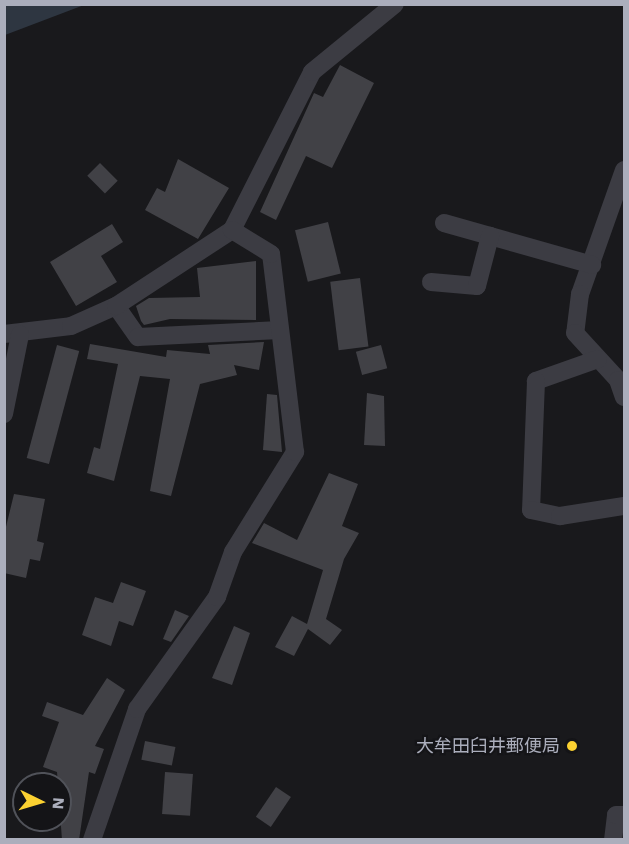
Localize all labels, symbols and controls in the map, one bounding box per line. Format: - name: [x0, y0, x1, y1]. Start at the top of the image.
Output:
- place label: 大牟田臼井郵便局: [416, 735, 560, 757]
- marker: 大牟田臼井郵便局: [565, 739, 579, 753]
- north arrow: [12, 772, 72, 832]
- text: N: [48, 797, 68, 810]

